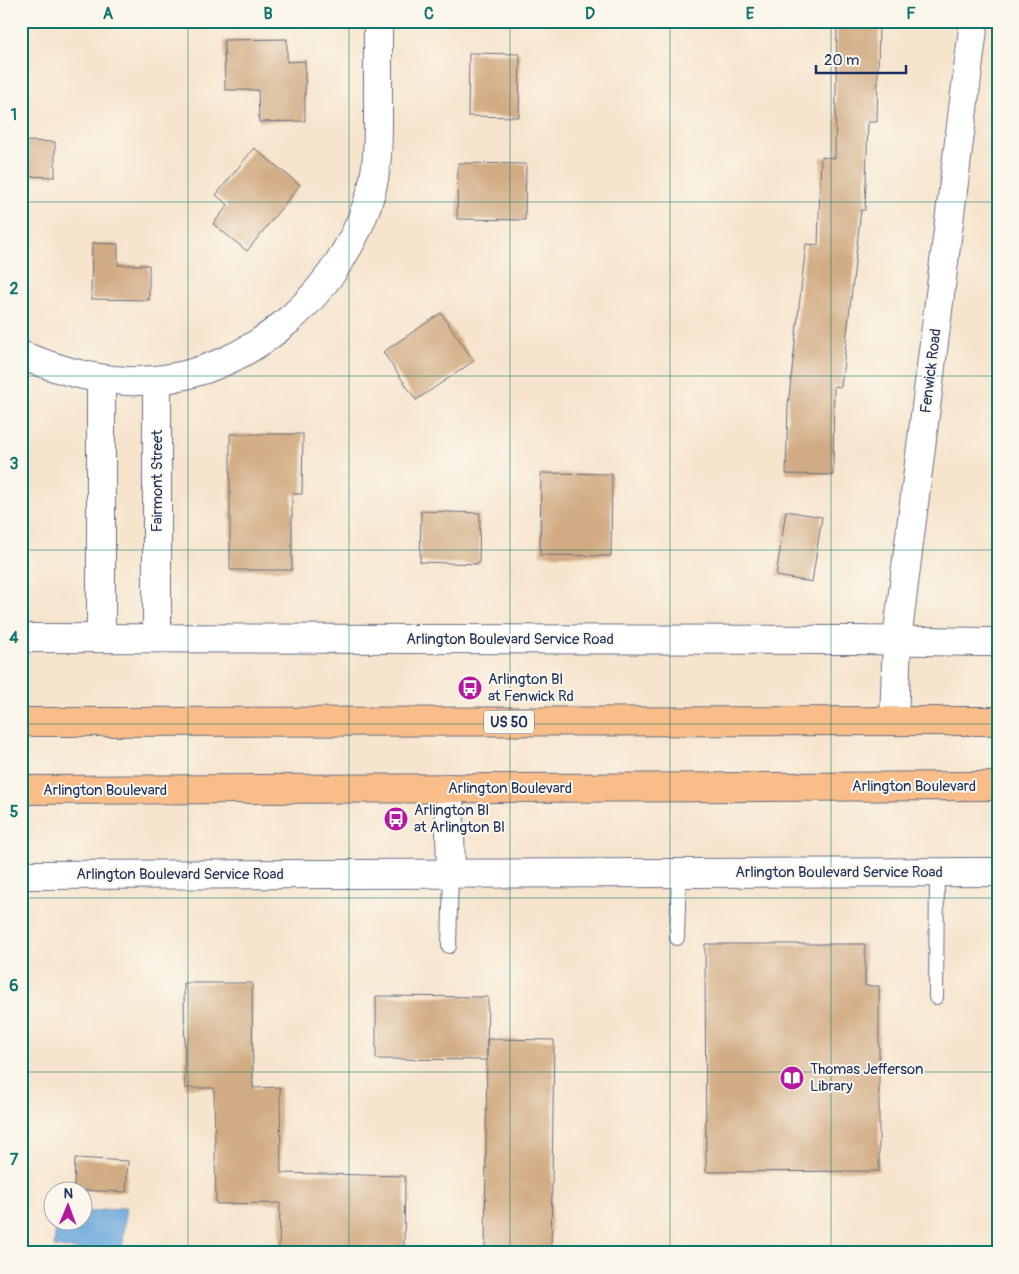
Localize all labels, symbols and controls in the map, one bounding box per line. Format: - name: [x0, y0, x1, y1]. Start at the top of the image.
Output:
- text: A: [103, 4, 114, 24]
- text: B: [263, 4, 273, 24]
- text: C: [424, 4, 434, 24]
- text: D: [585, 4, 595, 24]
- text: E: [746, 4, 755, 24]
- text: F: [906, 4, 916, 24]
- scale bar: [816, 42, 906, 74]
- text: 20 m: [824, 51, 859, 70]
- text: 1: [11, 105, 17, 125]
- text: 2: [10, 279, 19, 299]
- street label: Fenwick Road: [916, 328, 946, 414]
- street label: Fairmont Street: [148, 429, 167, 532]
- text: 3: [10, 454, 19, 474]
- text: 4: [9, 628, 19, 648]
- street label: Arlington Boulevard Service Road: [406, 630, 614, 649]
- place label: Arlington Bl at Fenwick Rd: [488, 670, 574, 706]
- bus stop icon: Arlington Bl at Fenwick Rd: [457, 675, 483, 701]
- road number: US 50: [484, 710, 534, 734]
- street label: Arlington Boulevard: [852, 777, 976, 796]
- street label: Arlington Boulevard: [448, 779, 572, 798]
- street label: Arlington Boulevard: [43, 781, 167, 800]
- place label: Arlington Bl at Arlington Bl: [414, 801, 505, 837]
- text: 5: [10, 802, 19, 822]
- bus stop icon: Arlington Bl at Arlington Bl: [383, 806, 409, 832]
- street label: Arlington Boulevard Service Road: [735, 863, 943, 882]
- street label: Arlington Boulevard Service Road: [76, 865, 284, 884]
- text: 6: [9, 976, 19, 996]
- place label: Thomas Jefferson Library: [810, 1060, 923, 1096]
- library icon: Thomas Jefferson Library: [779, 1065, 805, 1091]
- text: 7: [10, 1150, 19, 1170]
- north arrow: [42, 1182, 92, 1232]
- text: N: [63, 1185, 73, 1202]

